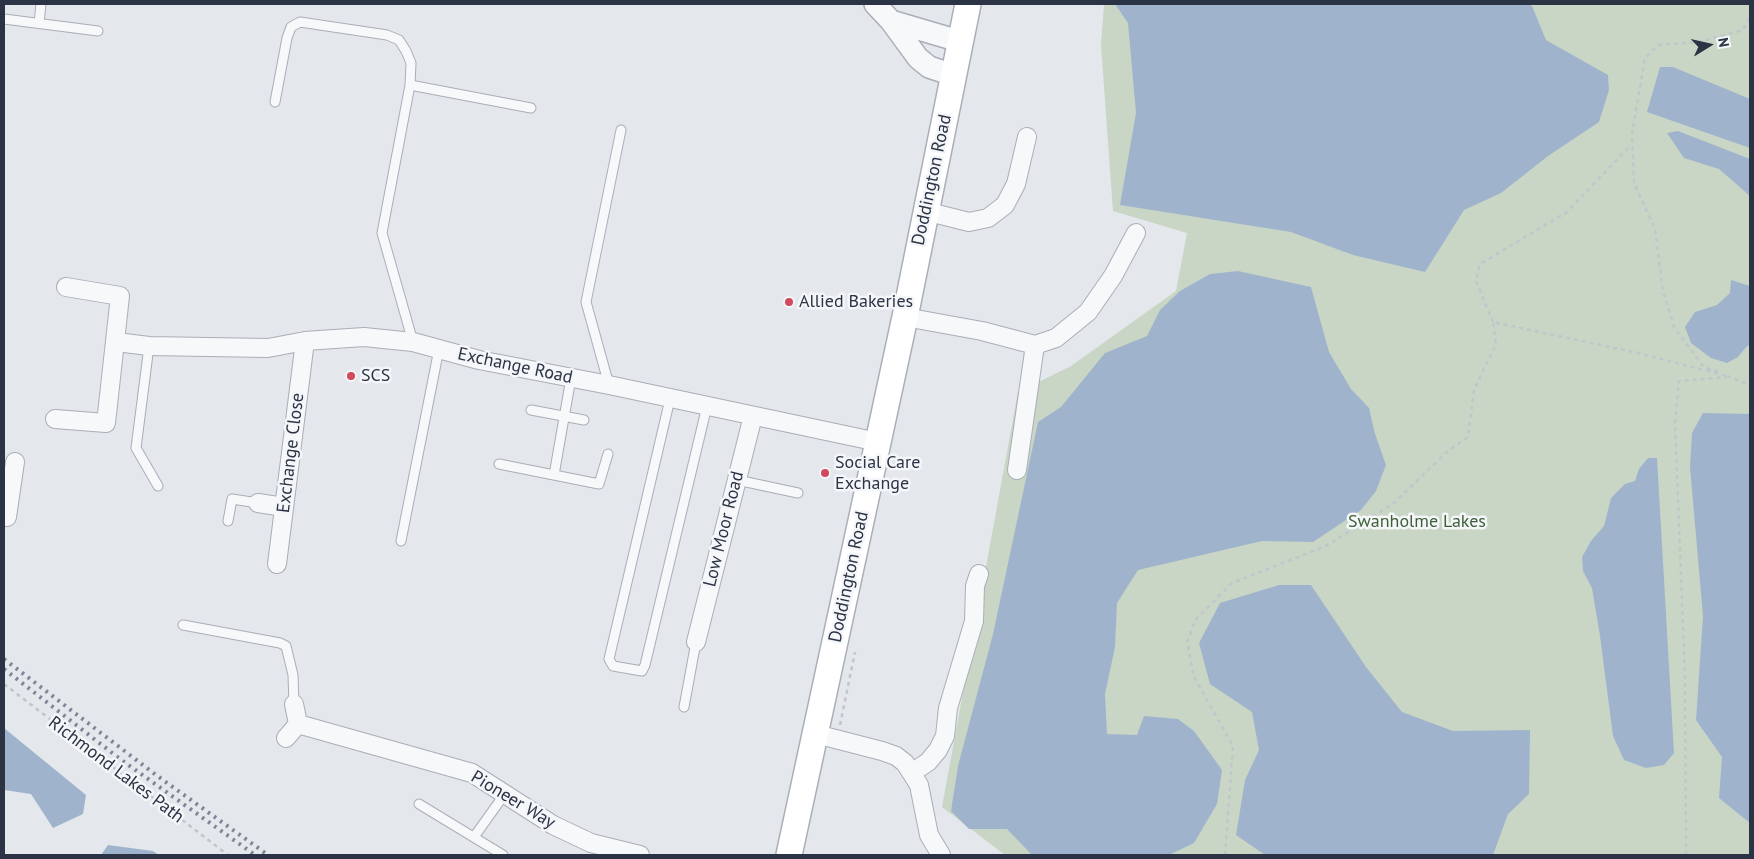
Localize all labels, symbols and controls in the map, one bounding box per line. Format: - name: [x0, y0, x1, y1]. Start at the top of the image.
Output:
- north arrow: [1684, 20, 1734, 70]
- text: N: [1714, 36, 1733, 48]
- street label: Doddington Road: [908, 112, 956, 248]
- place label: Allied Bakeries: [799, 291, 913, 313]
- marker: Allied Bakeries: [783, 296, 795, 308]
- street label: Exchange Road: [456, 343, 574, 389]
- place label: SCS: [361, 365, 390, 387]
- marker: SCS: [345, 370, 357, 382]
- street label: Exchange Close: [273, 392, 309, 514]
- place label: Social Care Exchange: [835, 452, 920, 494]
- marker: Social Care Exchange: [819, 467, 831, 479]
- street label: Low Moor Road: [699, 469, 749, 589]
- street label: Doddington Road: [825, 509, 873, 645]
- park label: Swanholme Lakes: [1348, 511, 1486, 533]
- street label: Richmond Lakes Path: [44, 712, 188, 828]
- street label: Pioneer Way: [467, 766, 559, 834]

